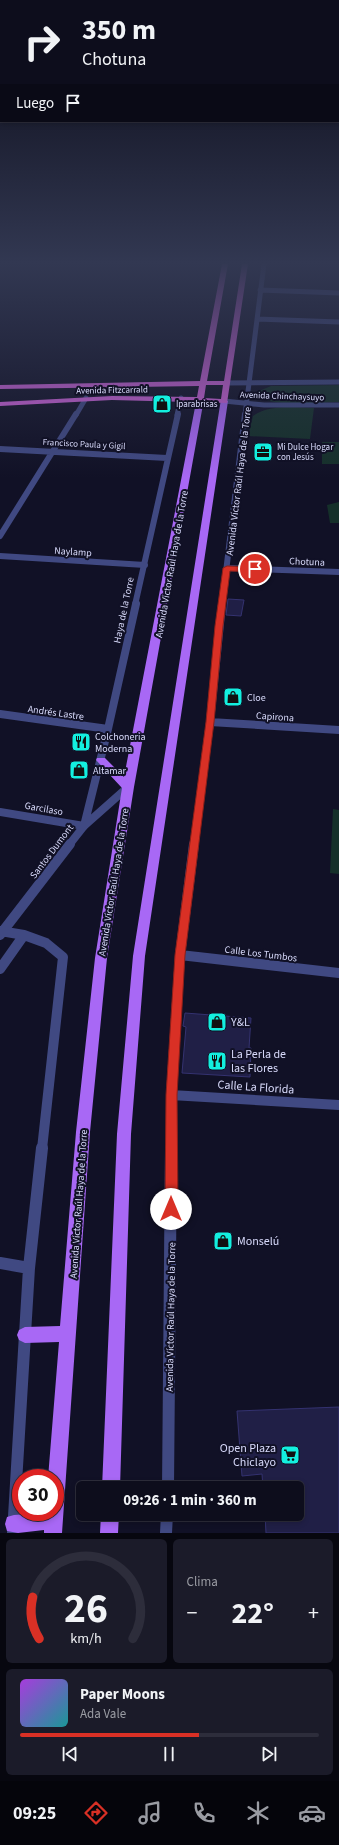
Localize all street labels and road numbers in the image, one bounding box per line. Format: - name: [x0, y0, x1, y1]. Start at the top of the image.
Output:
- street label: Avenida Fitzcarrald: [76, 383, 148, 398]
- street label: Avenida Chinchaysuyo: [240, 389, 325, 404]
- street label: Avenida Víctor Raúl Haya de la Torre: [223, 406, 255, 556]
- street label: Francisco Paula y Gigil: [42, 436, 126, 453]
- street label: Avenida Victor Raúl Haya de la Torre: [152, 489, 192, 639]
- street label: Naylamp: [54, 544, 93, 560]
- street label: Chotuna: [289, 554, 325, 570]
- street label: Haya de la Torre: [110, 576, 138, 644]
- street label: Andrés Lastre: [27, 702, 85, 724]
- street label: Capirona: [255, 709, 294, 725]
- street label: Garcilaso: [23, 799, 64, 819]
- street label: Avenida Victor Raúl Haya de la Torre: [95, 807, 133, 957]
- street label: Santos Dumont: [27, 821, 77, 882]
- street label: Calle Los Tumbos: [224, 943, 298, 965]
- street label: Calle La Florida: [217, 1076, 295, 1099]
- street label: Avenida Victor Raúl Haya de la Torre: [67, 1129, 91, 1279]
- street label: Avenida Víctor Raúl Haya de la Torre: [163, 1242, 179, 1392]

